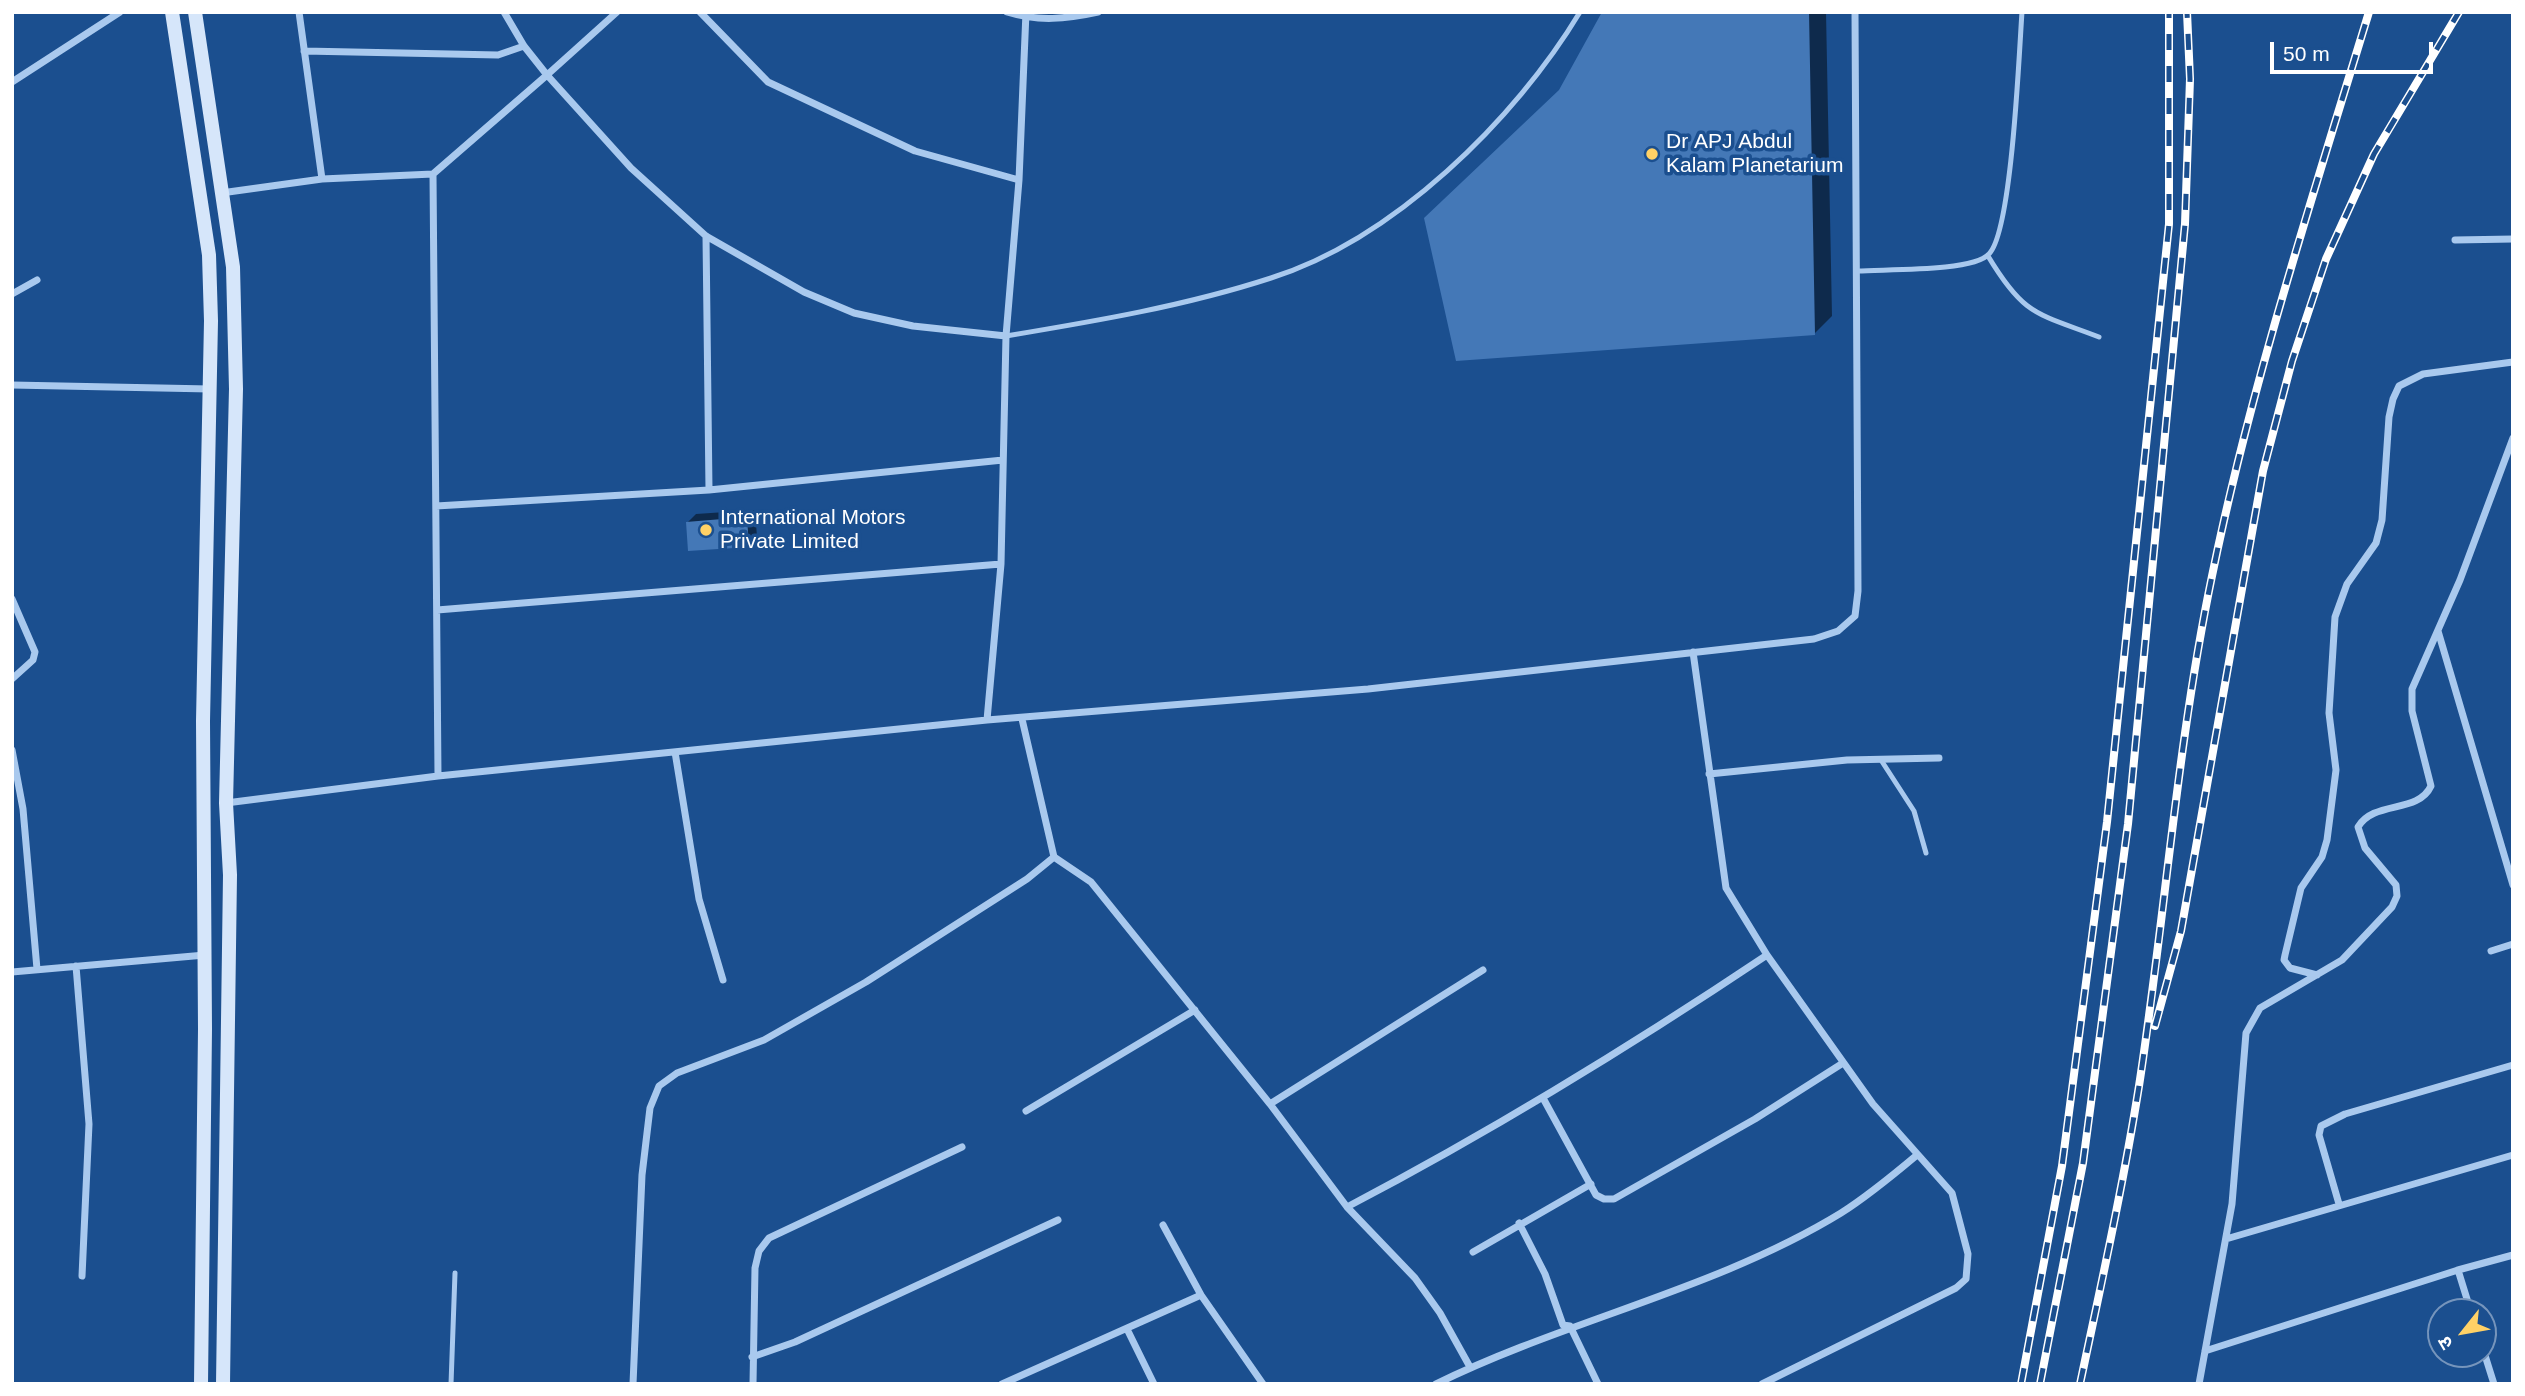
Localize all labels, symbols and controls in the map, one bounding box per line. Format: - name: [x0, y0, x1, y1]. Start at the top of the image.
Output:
- scale bar: [2273, 28, 2436, 72]
- text: 50 m: [2283, 42, 2330, 65]
- place label: Dr APJ Abdul Kalam Planetarium: [1666, 129, 1843, 179]
- marker: Dr APJ Abdul Kalam Planetarium: [1644, 146, 1660, 162]
- place label: International Motors Private Limited: [720, 505, 906, 555]
- marker: International Motors Private Limited: [698, 522, 714, 538]
- north arrow: [2427, 1298, 2497, 1368]
- text: उ: [2433, 1333, 2457, 1353]

